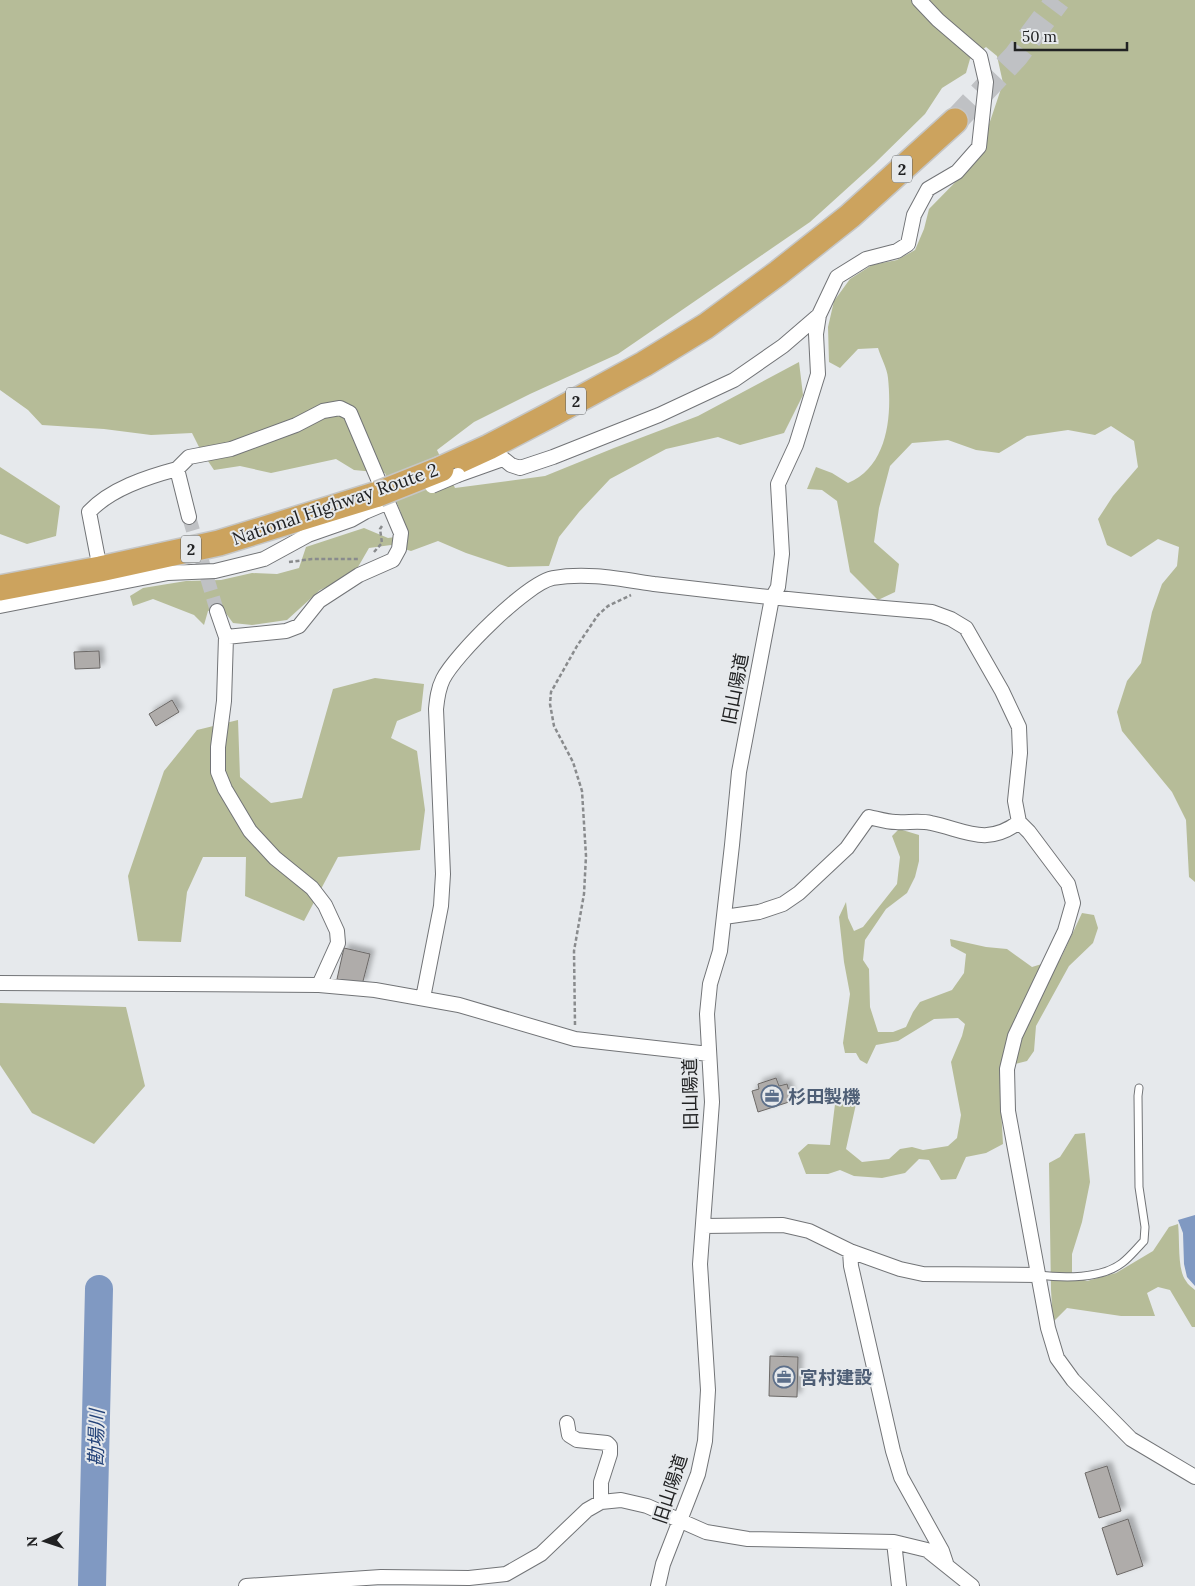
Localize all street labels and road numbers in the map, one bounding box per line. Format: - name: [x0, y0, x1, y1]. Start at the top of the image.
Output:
- road number: 2: [892, 156, 912, 182]
- road number: 2: [566, 388, 586, 414]
- street label: National Highway Route 2: [229, 458, 441, 550]
- road number: 2: [181, 536, 201, 562]
- street label: 旧山陽道: [717, 651, 753, 727]
- street label: 旧山陽道: [678, 1058, 702, 1130]
- street label: 旧山陽道: [648, 1451, 692, 1527]

